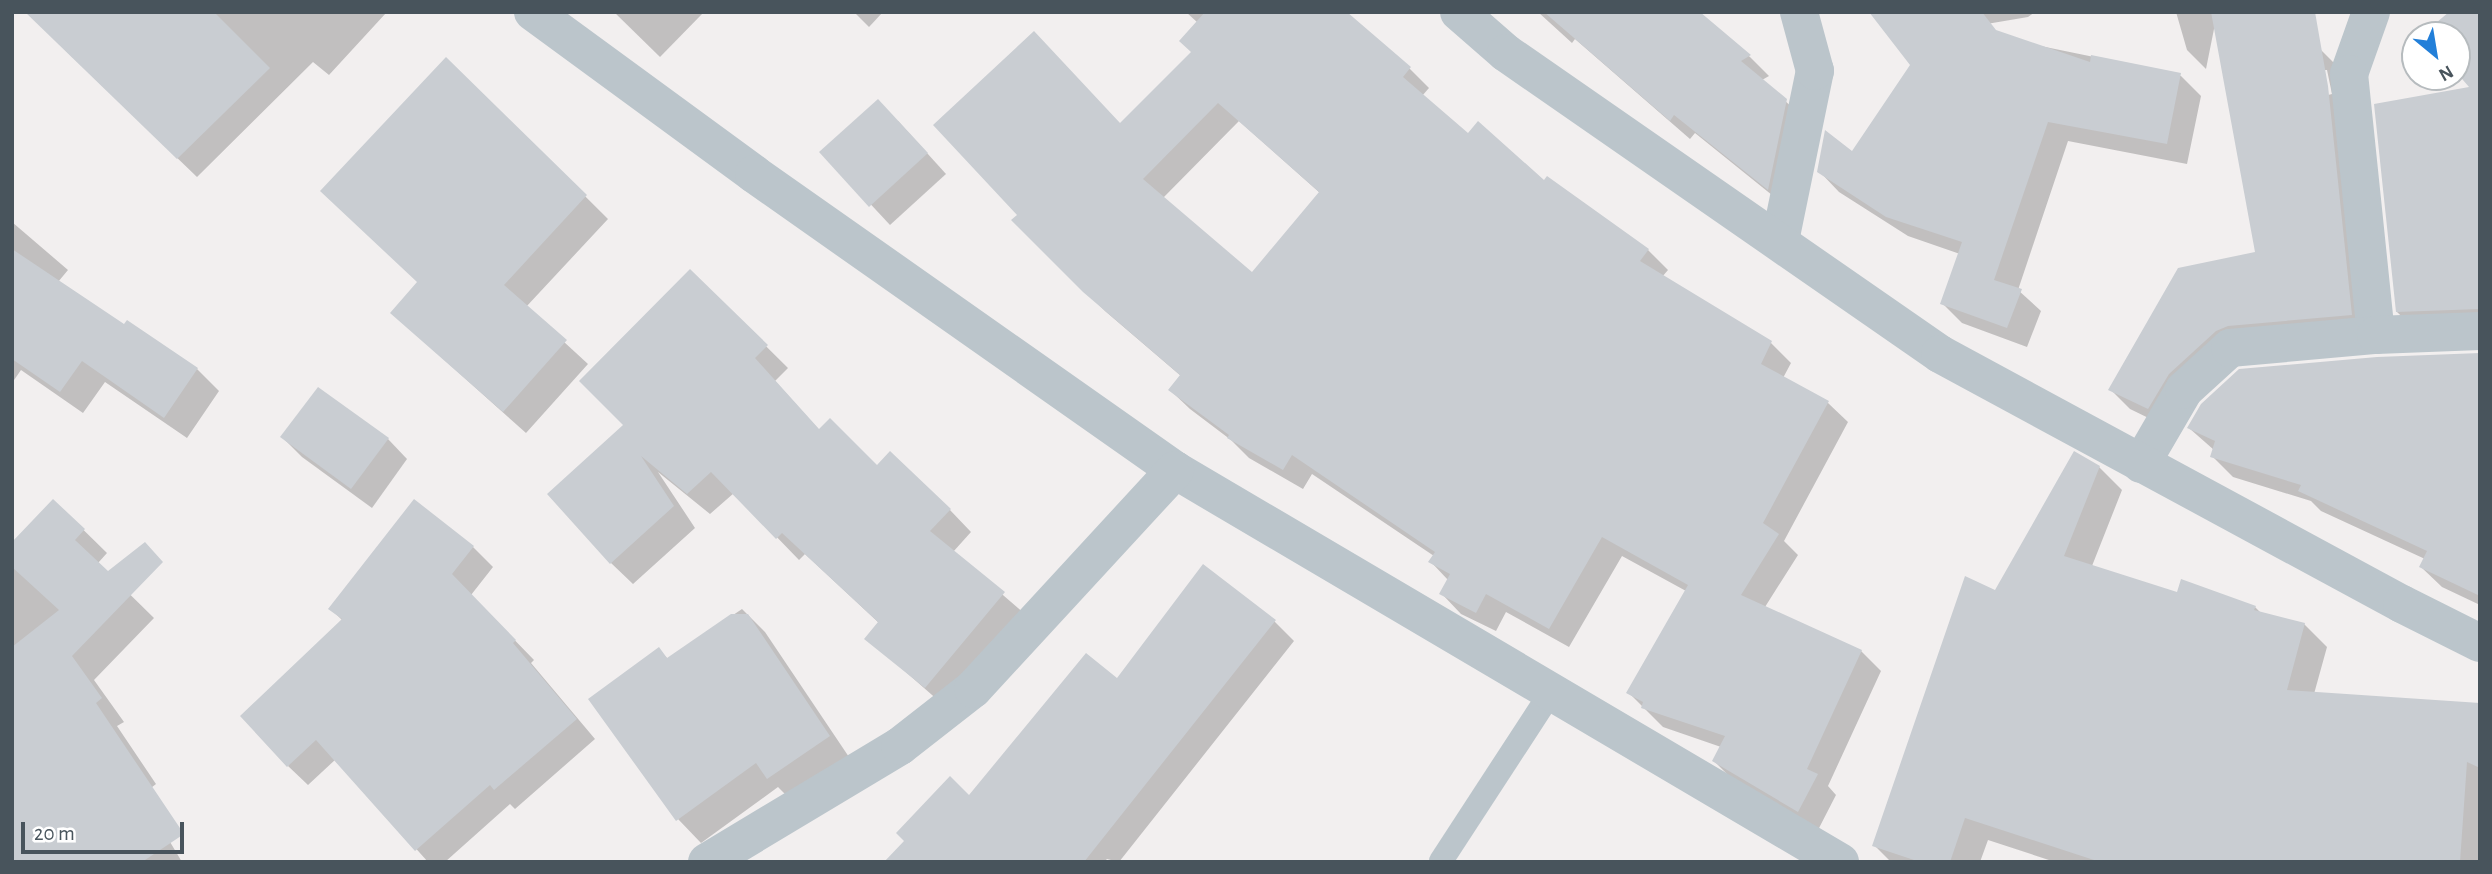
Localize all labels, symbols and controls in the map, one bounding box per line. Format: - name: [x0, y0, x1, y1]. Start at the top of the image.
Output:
- north arrow: [2401, 21, 2471, 91]
- text: N: [2435, 61, 2456, 84]
- scale bar: [24, 808, 187, 852]
- text: 20 m: [34, 823, 75, 844]

